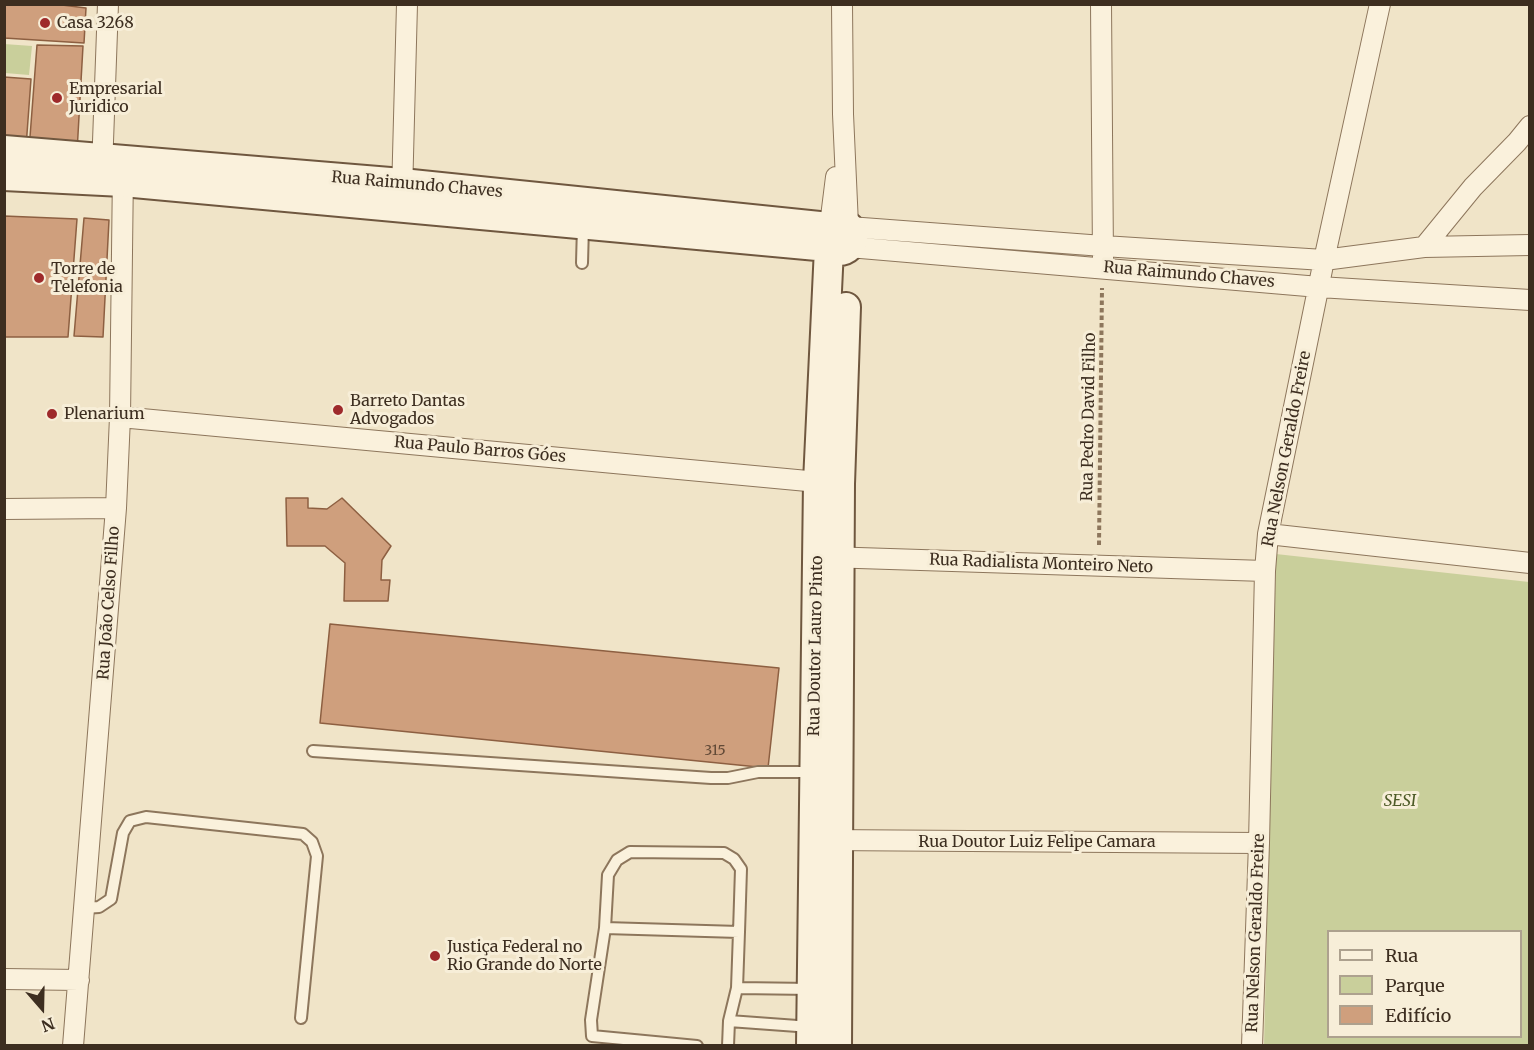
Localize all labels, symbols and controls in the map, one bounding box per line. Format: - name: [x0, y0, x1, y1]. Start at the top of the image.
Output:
- place label: Casa 3268: [57, 13, 134, 33]
- marker: Casa 3268: [38, 16, 52, 30]
- place label: Empresarial Juridico: [69, 79, 163, 117]
- marker: Empresarial Juridico: [50, 91, 64, 105]
- street label: Rua Raimundo Chaves: [331, 168, 503, 202]
- street label: Rua Raimundo Chaves: [1103, 258, 1275, 292]
- place label: Torre de Telefonia: [51, 259, 123, 297]
- marker: Torre de Telefonia: [32, 271, 46, 285]
- street label: Rua Pedro David Filho: [1078, 332, 1100, 502]
- street label: Rua Nelson Geraldo Freire: [1259, 349, 1315, 549]
- place label: Barreto Dantas Advogados: [350, 391, 465, 429]
- marker: Barreto Dantas Advogados: [331, 403, 345, 417]
- place label: Plenarium: [64, 404, 145, 424]
- marker: Plenarium: [45, 407, 59, 421]
- street label: Rua Paulo Barros Góes: [393, 433, 567, 467]
- street label: Rua João Celso Filho: [94, 525, 124, 681]
- street label: Rua Radialista Monteiro Neto: [929, 550, 1153, 578]
- street label: Rua Doutor Lauro Pinto: [805, 556, 827, 736]
- house number: 315: [704, 743, 726, 759]
- park label: SESI: [1384, 791, 1416, 811]
- street label: Rua Doutor Luiz Felipe Camara: [918, 832, 1156, 852]
- street label: Rua Nelson Geraldo Freire: [1243, 833, 1269, 1033]
- legend: [1327, 930, 1522, 1038]
- place label: Justiça Federal no Rio Grande do Norte: [447, 937, 602, 975]
- text: Rua: [1385, 944, 1418, 967]
- marker: Justiça Federal no Rio Grande do Norte: [428, 949, 442, 963]
- text: Parque: [1385, 974, 1445, 997]
- north arrow: [12, 978, 72, 1038]
- text: Edifício: [1385, 1004, 1451, 1027]
- text: N: [39, 1013, 58, 1036]

